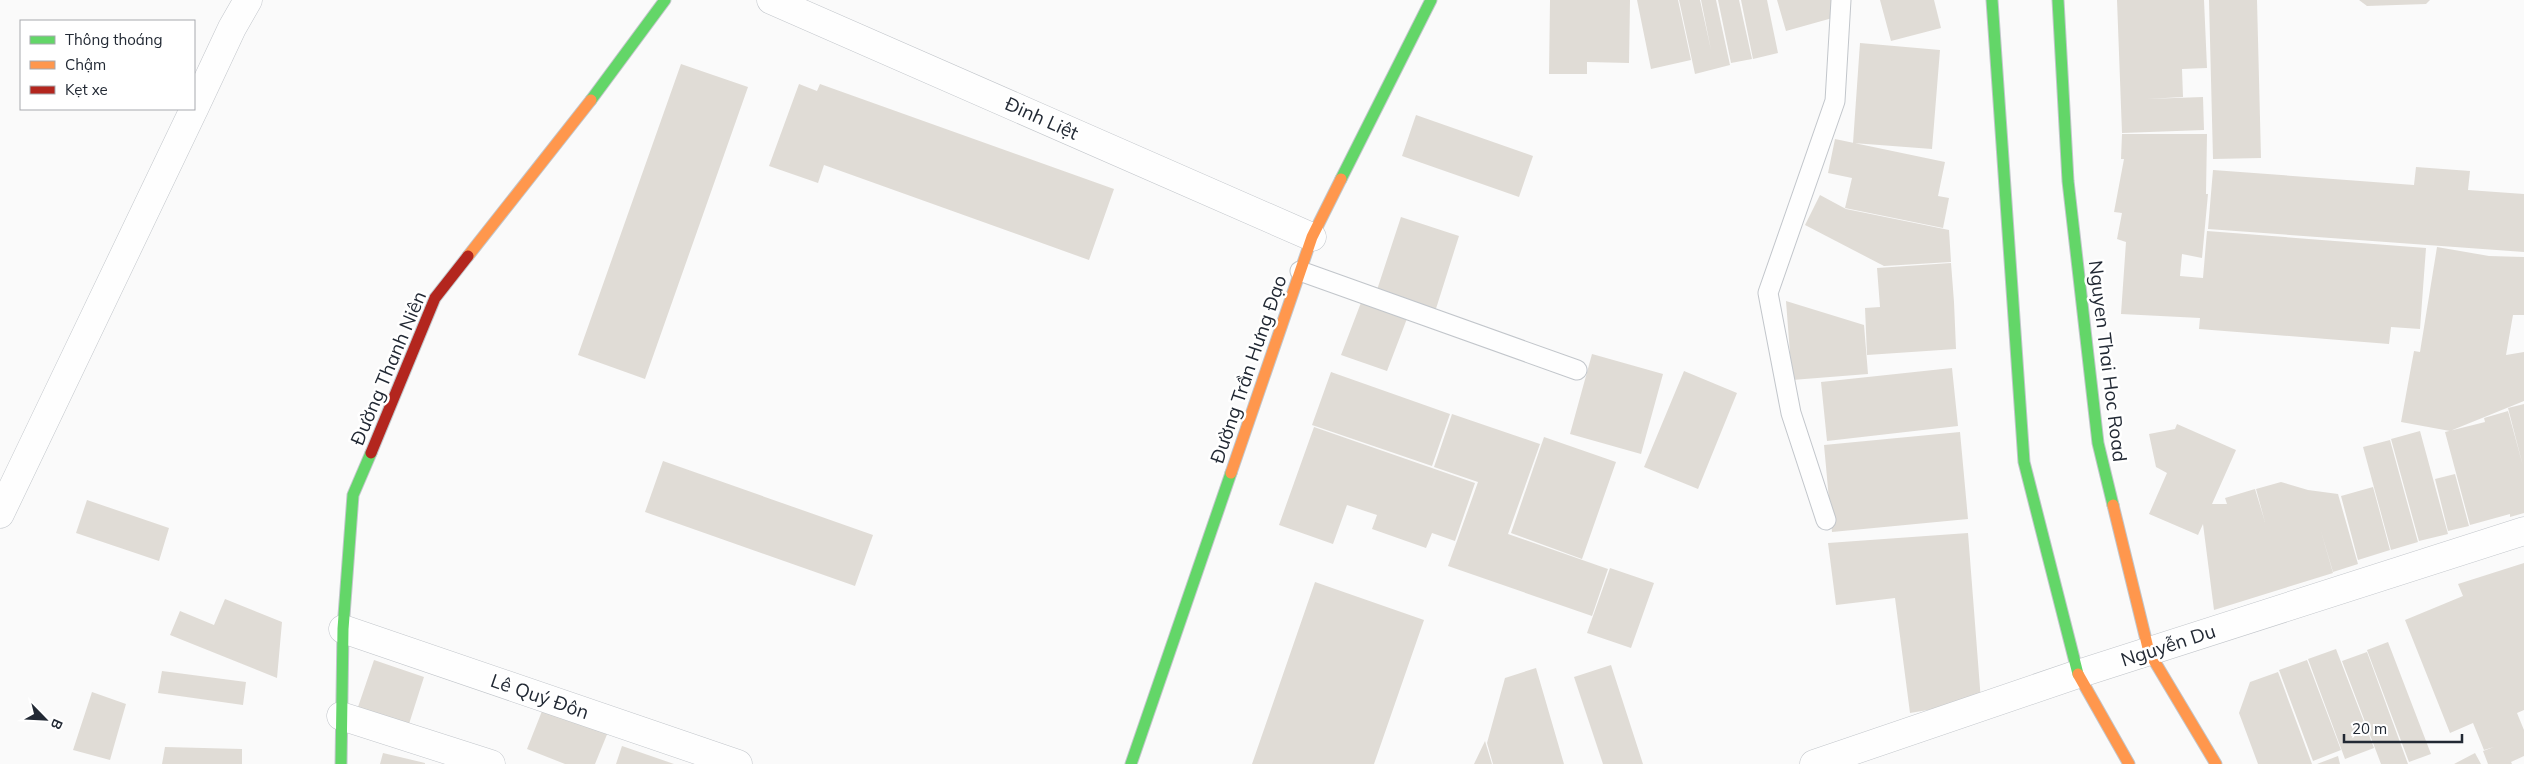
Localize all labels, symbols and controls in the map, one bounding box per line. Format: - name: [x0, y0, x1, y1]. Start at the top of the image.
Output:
- legend: [20, 20, 195, 110]
- text: Thông thoáng: [65, 30, 163, 49]
- text: Chậm: [65, 55, 106, 74]
- text: Kẹt xe: [65, 80, 108, 99]
- street label: Đinh Liệt: [1002, 91, 1083, 145]
- street label: Nguyen Thai Hoc Road: [2084, 259, 2132, 463]
- street label: Đường Trần Hưng Đạo: [1204, 272, 1292, 466]
- street label: Đường Thanh Niên: [345, 287, 431, 449]
- street label: Nguyễn Du: [2118, 618, 2218, 672]
- street label: Lê Quý Đôn: [488, 668, 592, 724]
- north arrow: [20, 694, 70, 744]
- scale bar: [2344, 712, 2462, 744]
- text: B: [47, 716, 67, 733]
- text: 20 m: [2352, 719, 2387, 738]

